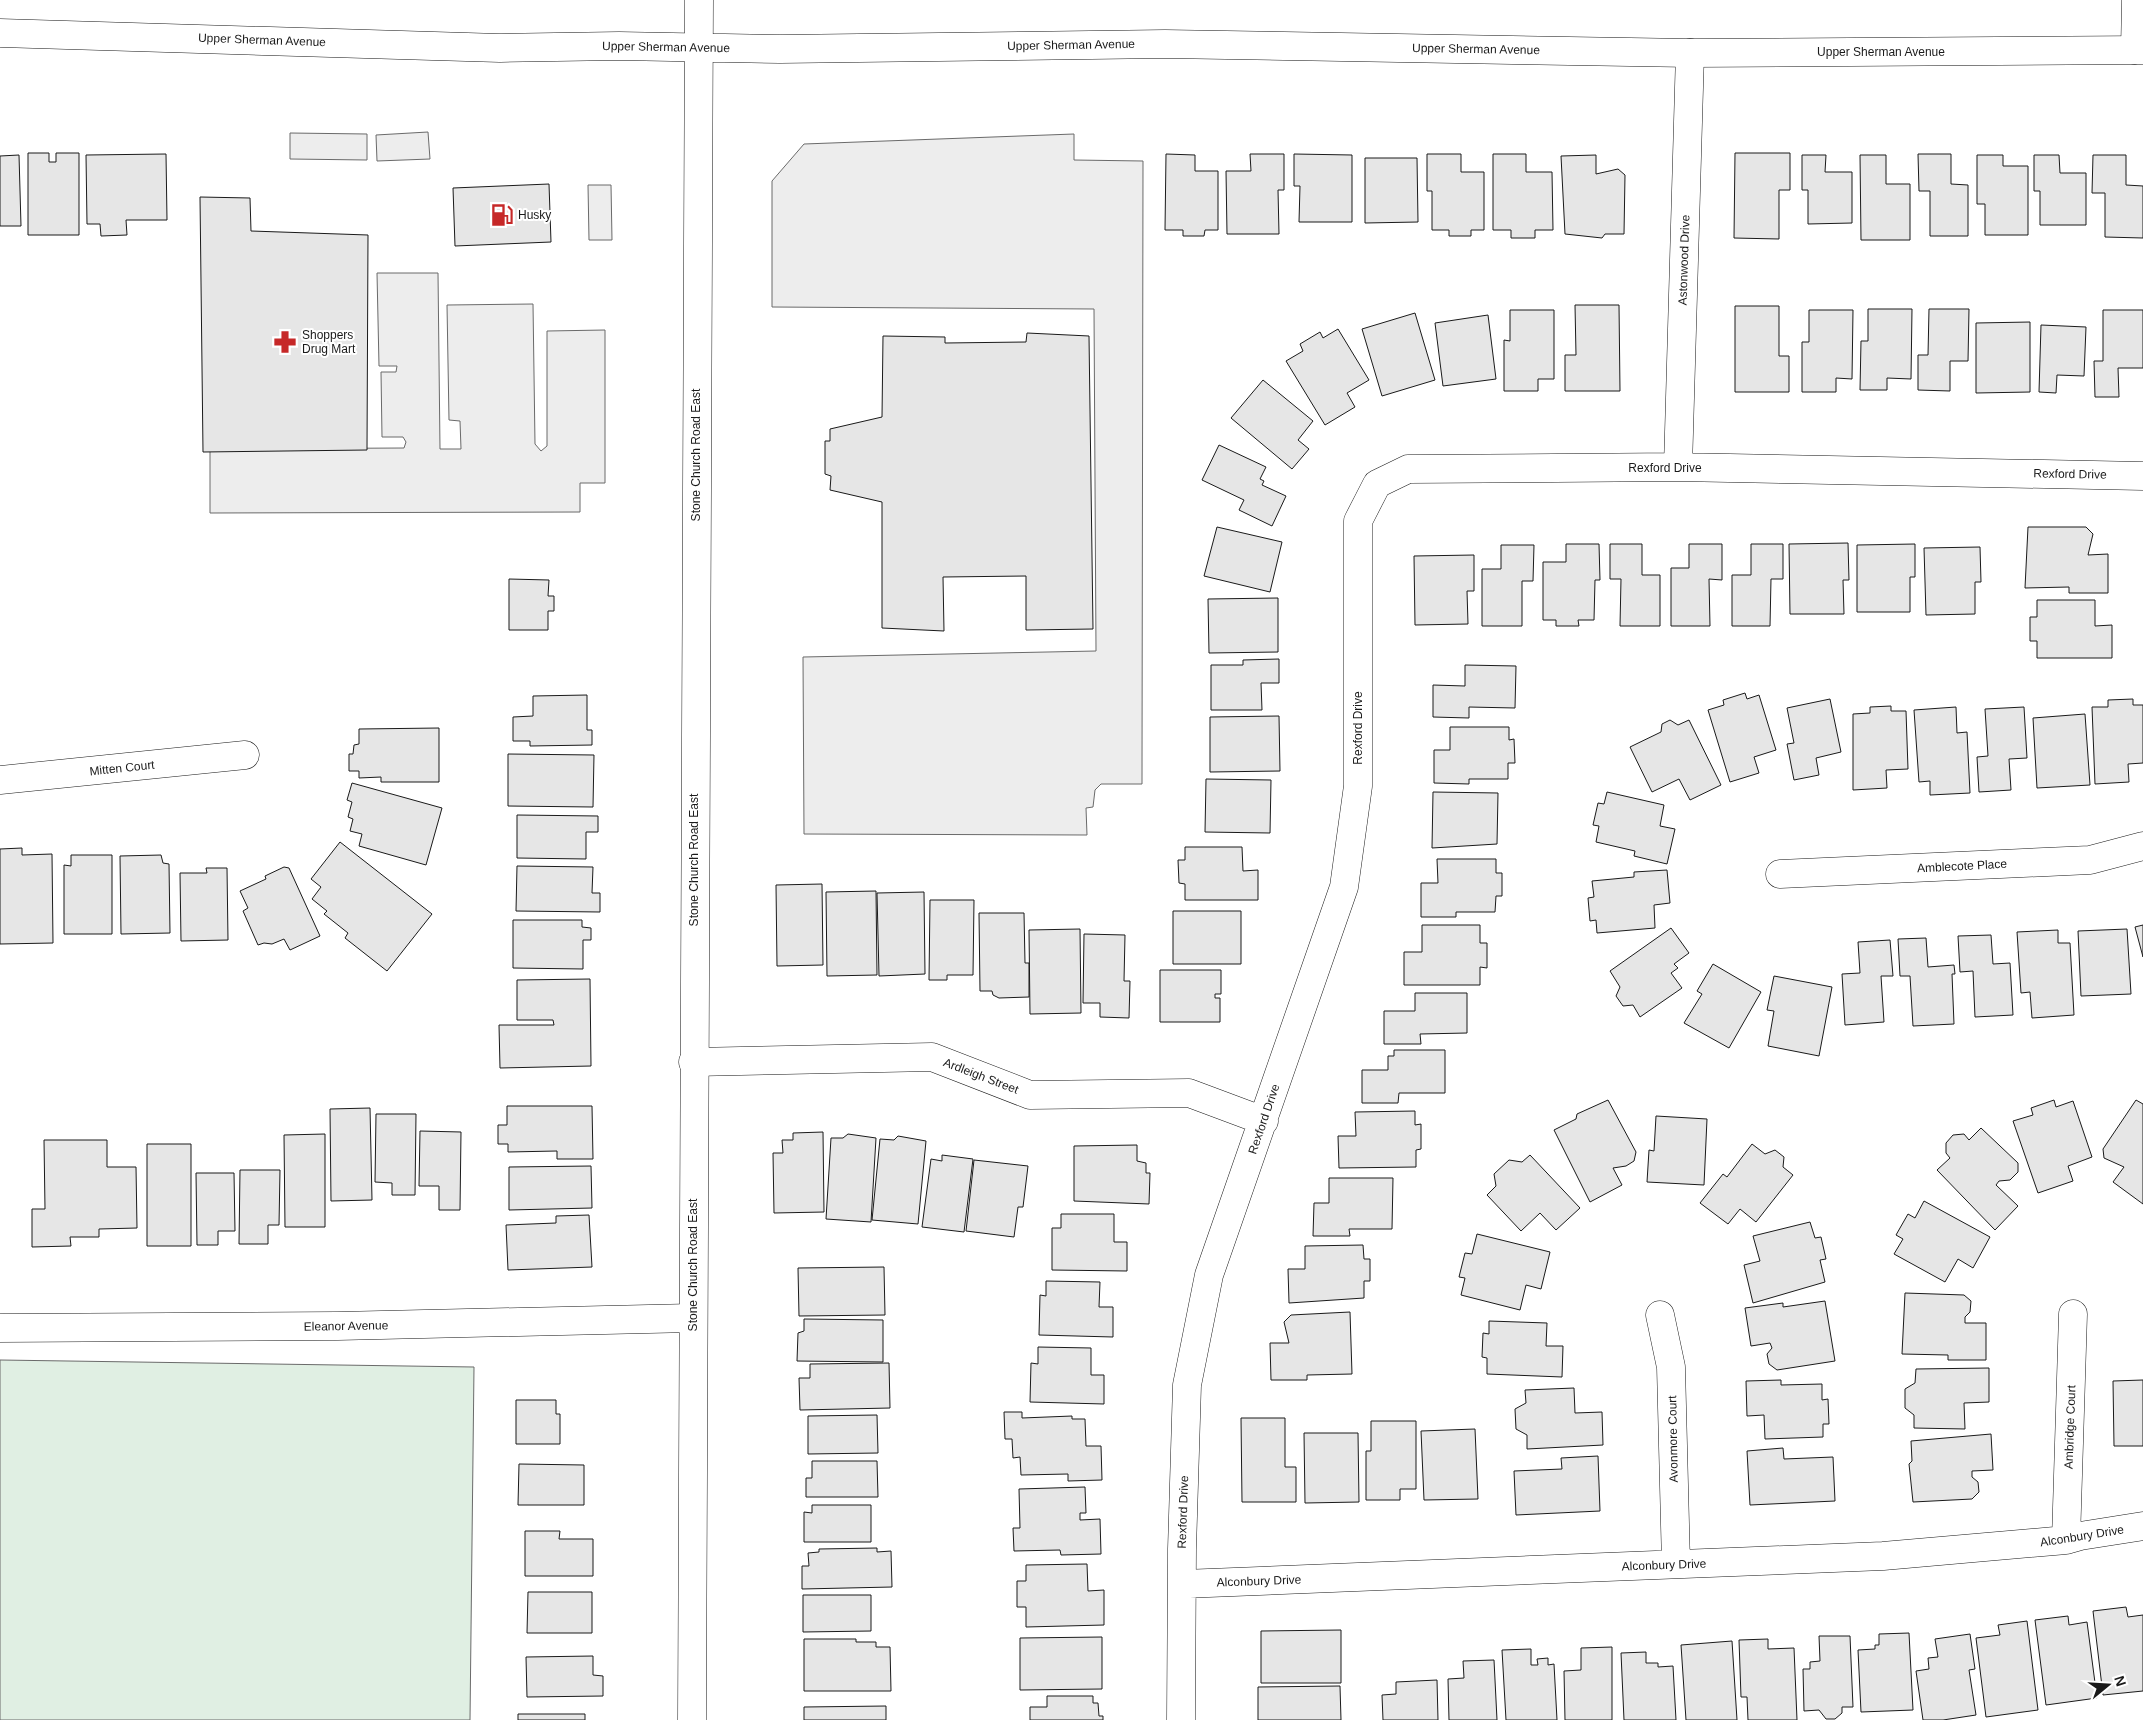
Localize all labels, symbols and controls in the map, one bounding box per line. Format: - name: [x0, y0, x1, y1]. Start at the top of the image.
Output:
- street label: Upper Sherman Avenue: [198, 31, 326, 49]
- street label: Upper Sherman Avenue: [1007, 37, 1135, 53]
- street label: Upper Sherman Avenue: [602, 39, 730, 55]
- street label: Upper Sherman Avenue: [1412, 41, 1540, 57]
- street label: Upper Sherman Avenue: [1817, 45, 1945, 59]
- fuel station icon: Husky: [489, 202, 515, 228]
- place label: Husky: [518, 208, 551, 222]
- street label: Astonwood Drive: [1675, 214, 1693, 306]
- place label: Shoppers Drug Mart: [302, 328, 356, 356]
- pharmacy icon: Shoppers Drug Mart: [272, 329, 298, 355]
- street label: Stone Church Road East: [689, 388, 703, 521]
- street label: Rexford Drive: [1628, 461, 1702, 475]
- street label: Rexford Drive: [2033, 466, 2107, 482]
- street label: Rexford Drive: [1351, 691, 1365, 765]
- street label: Mitten Court: [89, 758, 156, 778]
- street label: Stone Church Road East: [687, 793, 701, 926]
- street label: Amblecote Place: [1917, 857, 2008, 875]
- street label: Ardleigh Street: [941, 1055, 1021, 1097]
- street label: Rexford Drive: [1245, 1082, 1283, 1156]
- street label: Stone Church Road East: [686, 1198, 700, 1331]
- street label: Eleanor Avenue: [304, 1318, 389, 1334]
- street label: Ambridge Court: [2062, 1384, 2078, 1469]
- street label: Avonmore Court: [1665, 1395, 1681, 1483]
- street label: Rexford Drive: [1175, 1475, 1191, 1549]
- street label: Alconbury Drive: [2039, 1522, 2125, 1550]
- street label: Alconbury Drive: [1621, 1557, 1707, 1573]
- street label: Alconbury Drive: [1216, 1573, 1302, 1589]
- north arrow: [2083, 1660, 2133, 1710]
- text: N: [2111, 1674, 2130, 1688]

